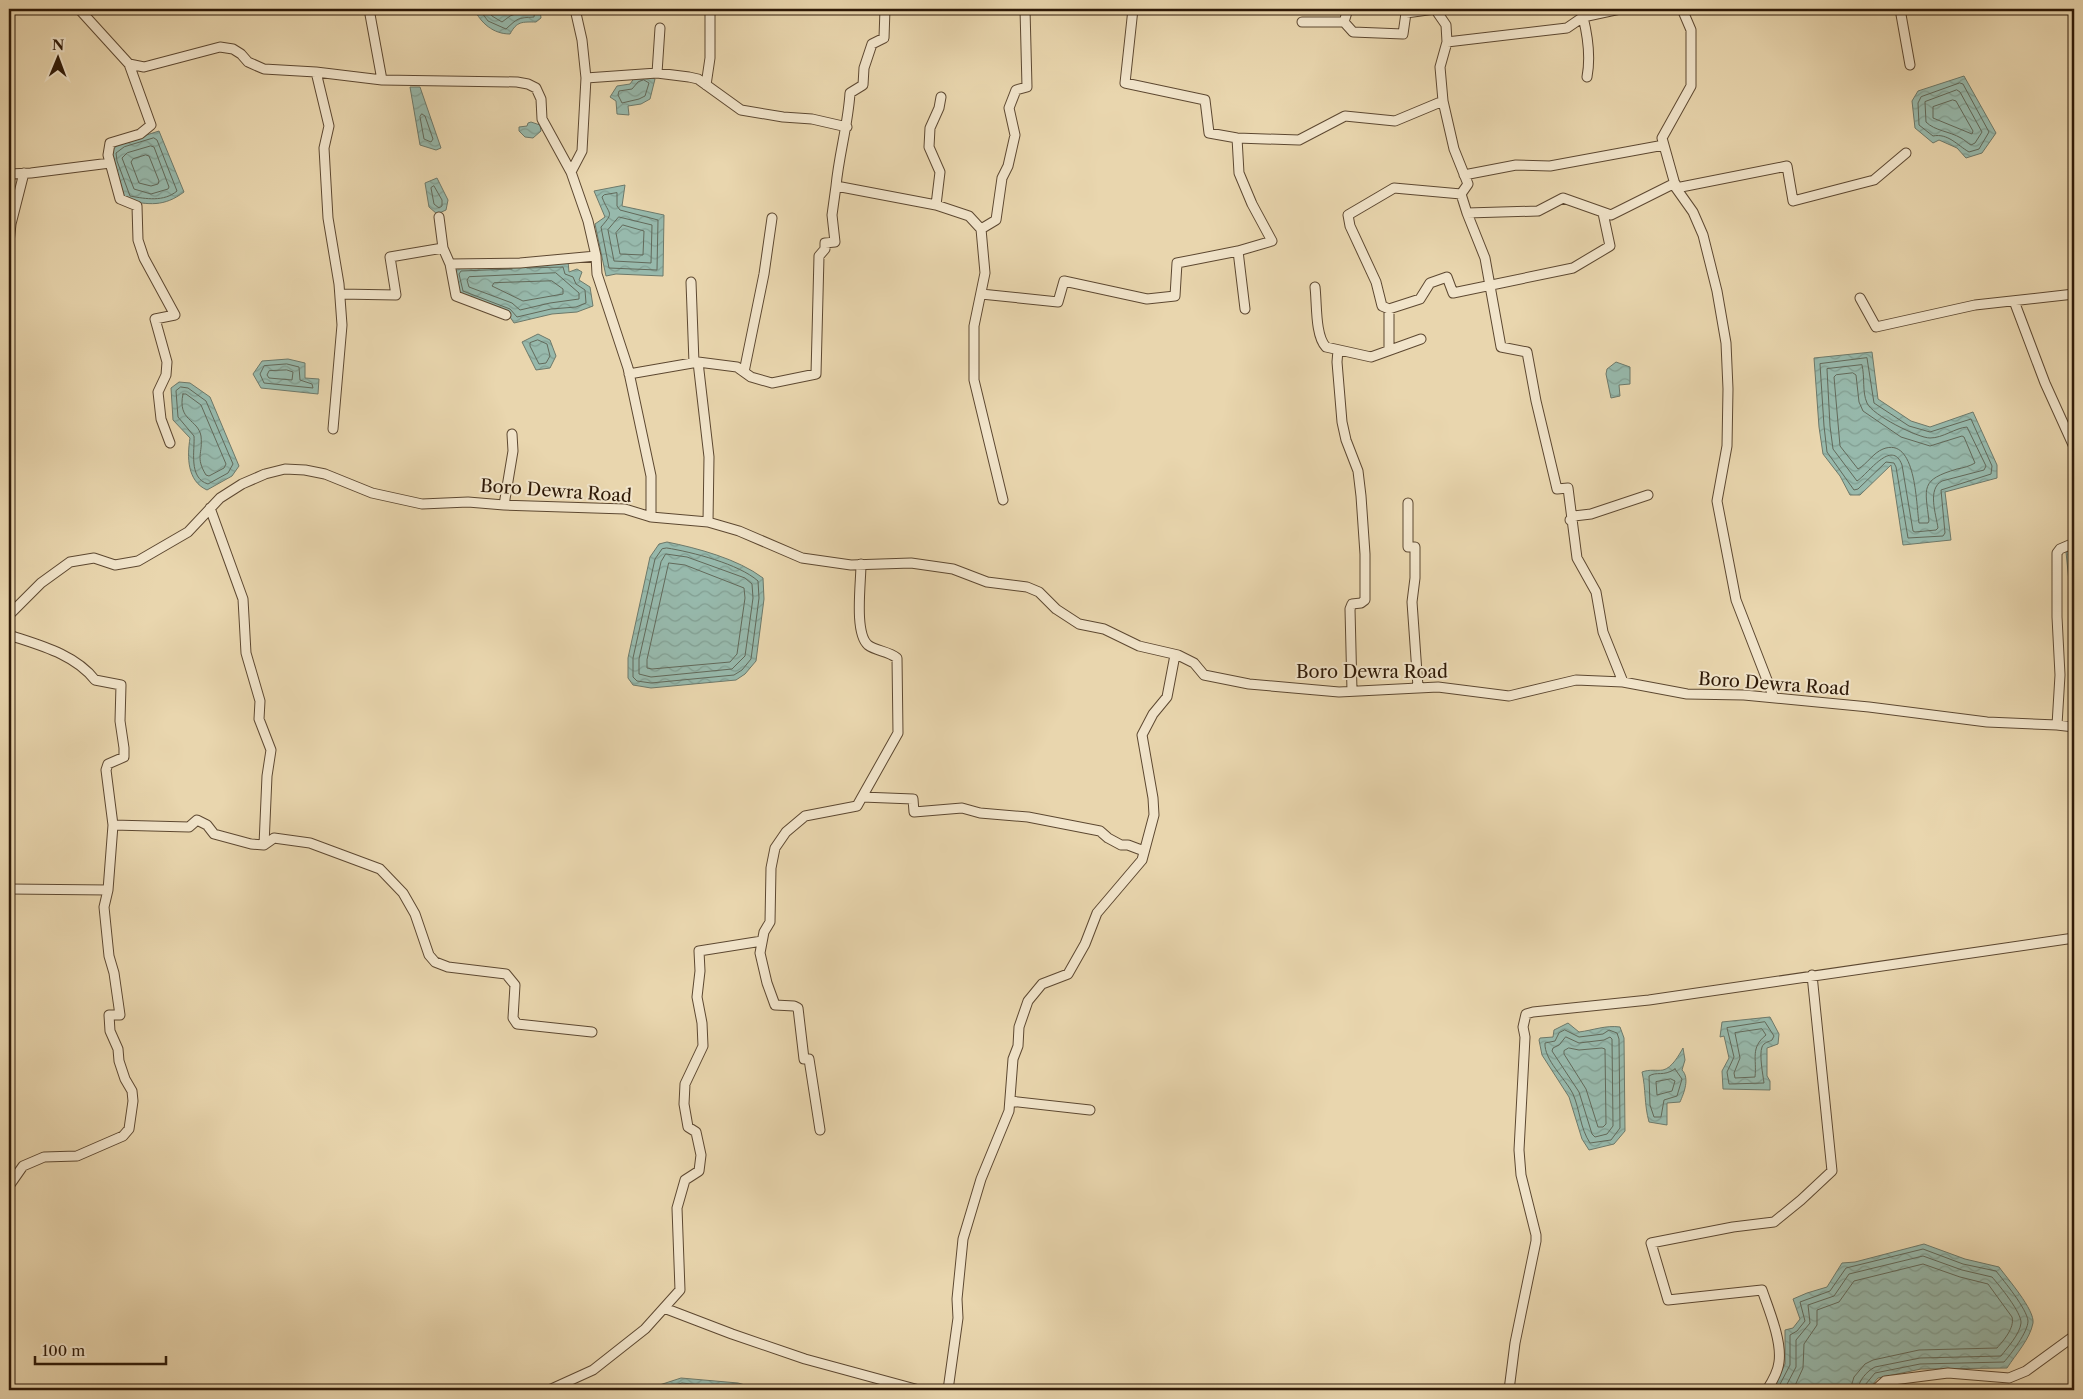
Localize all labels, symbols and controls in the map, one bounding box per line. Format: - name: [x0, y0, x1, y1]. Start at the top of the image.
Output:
- north arrow: [32, 32, 82, 82]
- text: N: [52, 36, 64, 54]
- street label: Boro Dewra Road: [479, 475, 633, 507]
- street label: Boro Dewra Road: [1296, 661, 1448, 683]
- street label: Boro Dewra Road: [1697, 668, 1851, 700]
- scale bar: [35, 1334, 166, 1366]
- text: 100 m: [42, 1341, 85, 1360]

